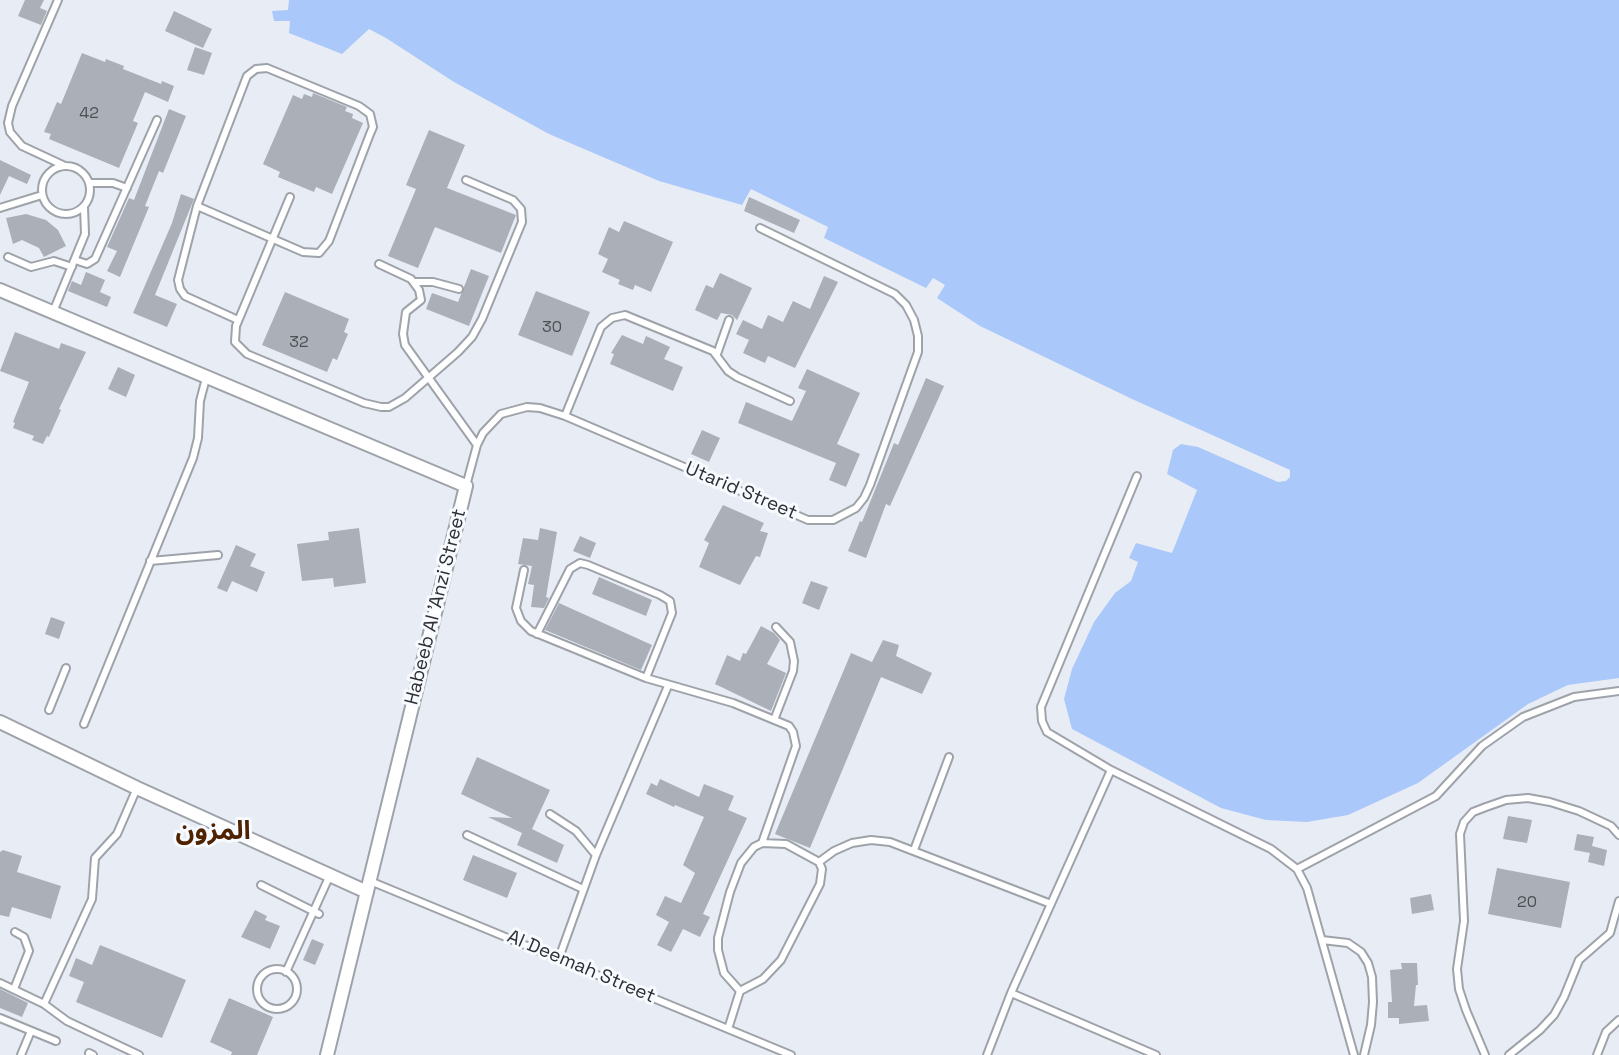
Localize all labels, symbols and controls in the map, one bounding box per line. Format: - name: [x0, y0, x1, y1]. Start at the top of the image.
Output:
- house number: 42: [79, 104, 99, 124]
- house number: 30: [542, 318, 562, 338]
- house number: 32: [289, 333, 309, 353]
- street label: Utarid Street: [682, 457, 800, 525]
- street label: Habeeb Al 'Anzi Street: [401, 507, 471, 707]
- district label: المزون: [176, 816, 250, 848]
- house number: 20: [1517, 893, 1537, 913]
- street label: Al Deemah Street: [504, 926, 658, 1008]

